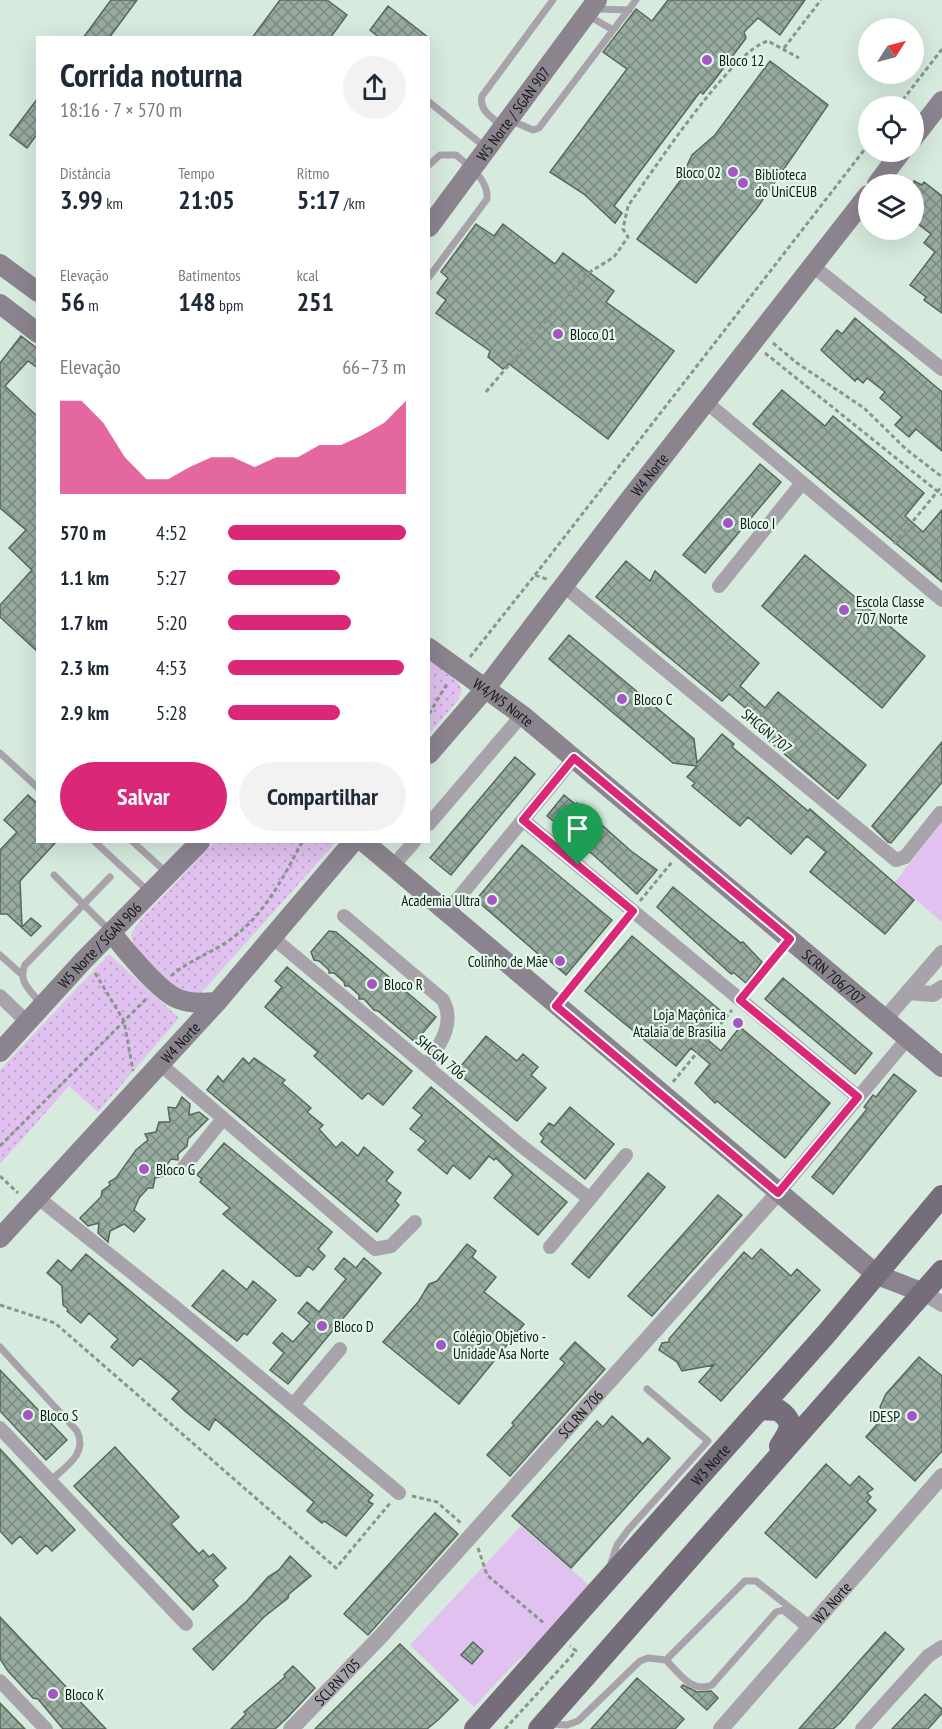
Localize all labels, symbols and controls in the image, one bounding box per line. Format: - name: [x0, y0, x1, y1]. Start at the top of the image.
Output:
- north arrow: [858, 18, 924, 84]
- map controls: [858, 18, 924, 240]
- place label: Bloco 12: [719, 51, 764, 70]
- text: Corrida noturna: [60, 53, 243, 96]
- marker: Bloco 12: [700, 53, 714, 67]
- button: share: [343, 56, 406, 119]
- street label: W5 Norte / SGAN 907: [472, 63, 554, 165]
- button: locate: [858, 96, 924, 162]
- text: 18:16 · 7 × 570 m: [60, 97, 182, 123]
- text: Distância: [60, 163, 111, 183]
- text: Tempo: [178, 163, 215, 183]
- text: Ritmo: [297, 163, 330, 183]
- place label: Bloco 02: [676, 163, 721, 182]
- marker: Bloco 02: [726, 165, 740, 179]
- place label: Biblioteca do UniCEUB: [755, 165, 817, 201]
- button: layers: [858, 174, 924, 240]
- marker: Biblioteca do UniCEUB: [736, 176, 750, 190]
- text: 3.99: [60, 183, 103, 216]
- text: 21:05: [178, 183, 235, 216]
- text: 5:17: [297, 183, 340, 216]
- text: km: [103, 193, 123, 213]
- text: /km: [340, 193, 365, 213]
- text: Elevação: [60, 265, 109, 285]
- text: Batimentos: [178, 265, 241, 285]
- text: kcal: [297, 265, 319, 285]
- text: 56: [60, 285, 85, 318]
- text: 148: [178, 285, 216, 318]
- text: 251: [297, 285, 334, 318]
- text: m: [85, 295, 99, 315]
- text: bpm: [216, 295, 243, 315]
- place label: Bloco 01: [570, 325, 615, 344]
- marker: Bloco 01: [551, 327, 565, 341]
- text: Elevação: [60, 354, 121, 380]
- text: 66–73 m: [342, 354, 406, 380]
- street label: W4 Norte: [626, 449, 672, 500]
- place label: Bloco I: [740, 514, 775, 533]
- marker: Bloco I: [721, 516, 735, 530]
- text: 570 m: [60, 520, 106, 546]
- text: 4:52: [156, 520, 187, 546]
- text: 1.1 km: [60, 565, 109, 591]
- text: 5:27: [156, 565, 187, 591]
- place label: Escola Classe 707 Norte: [856, 592, 924, 628]
- marker: Escola Classe 707 Norte: [837, 603, 851, 617]
- text: 1.7 km: [60, 610, 108, 636]
- text: 5:20: [156, 610, 187, 636]
- text: 2.3 km: [60, 655, 109, 681]
- text: 4:53: [156, 655, 187, 681]
- street label: W4/W5 Norte: [469, 673, 538, 730]
- place label: Bloco C: [634, 690, 673, 709]
- marker: Bloco C: [615, 692, 629, 706]
- text: 2.9 km: [60, 700, 109, 726]
- text: 5:28: [156, 700, 187, 726]
- street label: SHCGN 707: [738, 704, 796, 758]
- button: Salvar: [60, 762, 227, 831]
- button: Compartilhar: [239, 762, 406, 831]
- pin: [552, 803, 603, 865]
- icon: arrive: [561, 812, 594, 845]
- place label: Academia Ultra: [401, 891, 480, 910]
- marker: Academia Ultra: [485, 893, 499, 907]
- street label: W5 Norte / SGAN 906: [53, 898, 145, 992]
- street label: SCRN 706/707: [799, 945, 870, 1009]
- place label: Colinho de Mãe: [468, 952, 548, 971]
- marker: Colinho de Mãe: [553, 954, 567, 968]
- place label: Bloco R: [384, 975, 423, 994]
- marker: Bloco R: [365, 977, 379, 991]
- place label: Loja Maçônica Atalaia de Brasilia: [633, 1005, 726, 1041]
- marker: Loja Maçônica Atalaia de Brasilia: [731, 1016, 745, 1030]
- street label: W4 Norte: [156, 1018, 204, 1067]
- street label: SHCGN 706: [412, 1030, 470, 1084]
- place label: Bloco G: [156, 1160, 195, 1179]
- marker: Bloco G: [137, 1162, 151, 1176]
- place label: Bloco D: [334, 1317, 374, 1336]
- marker: Bloco D: [315, 1319, 329, 1333]
- place label: Colégio Objetivo - Unidade Asa Norte: [453, 1327, 549, 1363]
- marker: Colégio Objetivo - Unidade Asa Norte: [434, 1338, 448, 1352]
- street label: SCLRN 706: [554, 1385, 607, 1442]
- place label: Bloco S: [40, 1406, 78, 1425]
- place label: IDESP: [869, 1407, 900, 1426]
- marker: Bloco S: [21, 1408, 35, 1422]
- marker: IDESP: [905, 1409, 919, 1423]
- street label: W3 Norte: [687, 1440, 734, 1489]
- street label: W2 Norte: [808, 1578, 855, 1627]
- street label: SCLRN 705: [310, 1654, 364, 1709]
- place label: Bloco K: [65, 1685, 105, 1704]
- marker: Bloco K: [46, 1687, 60, 1701]

